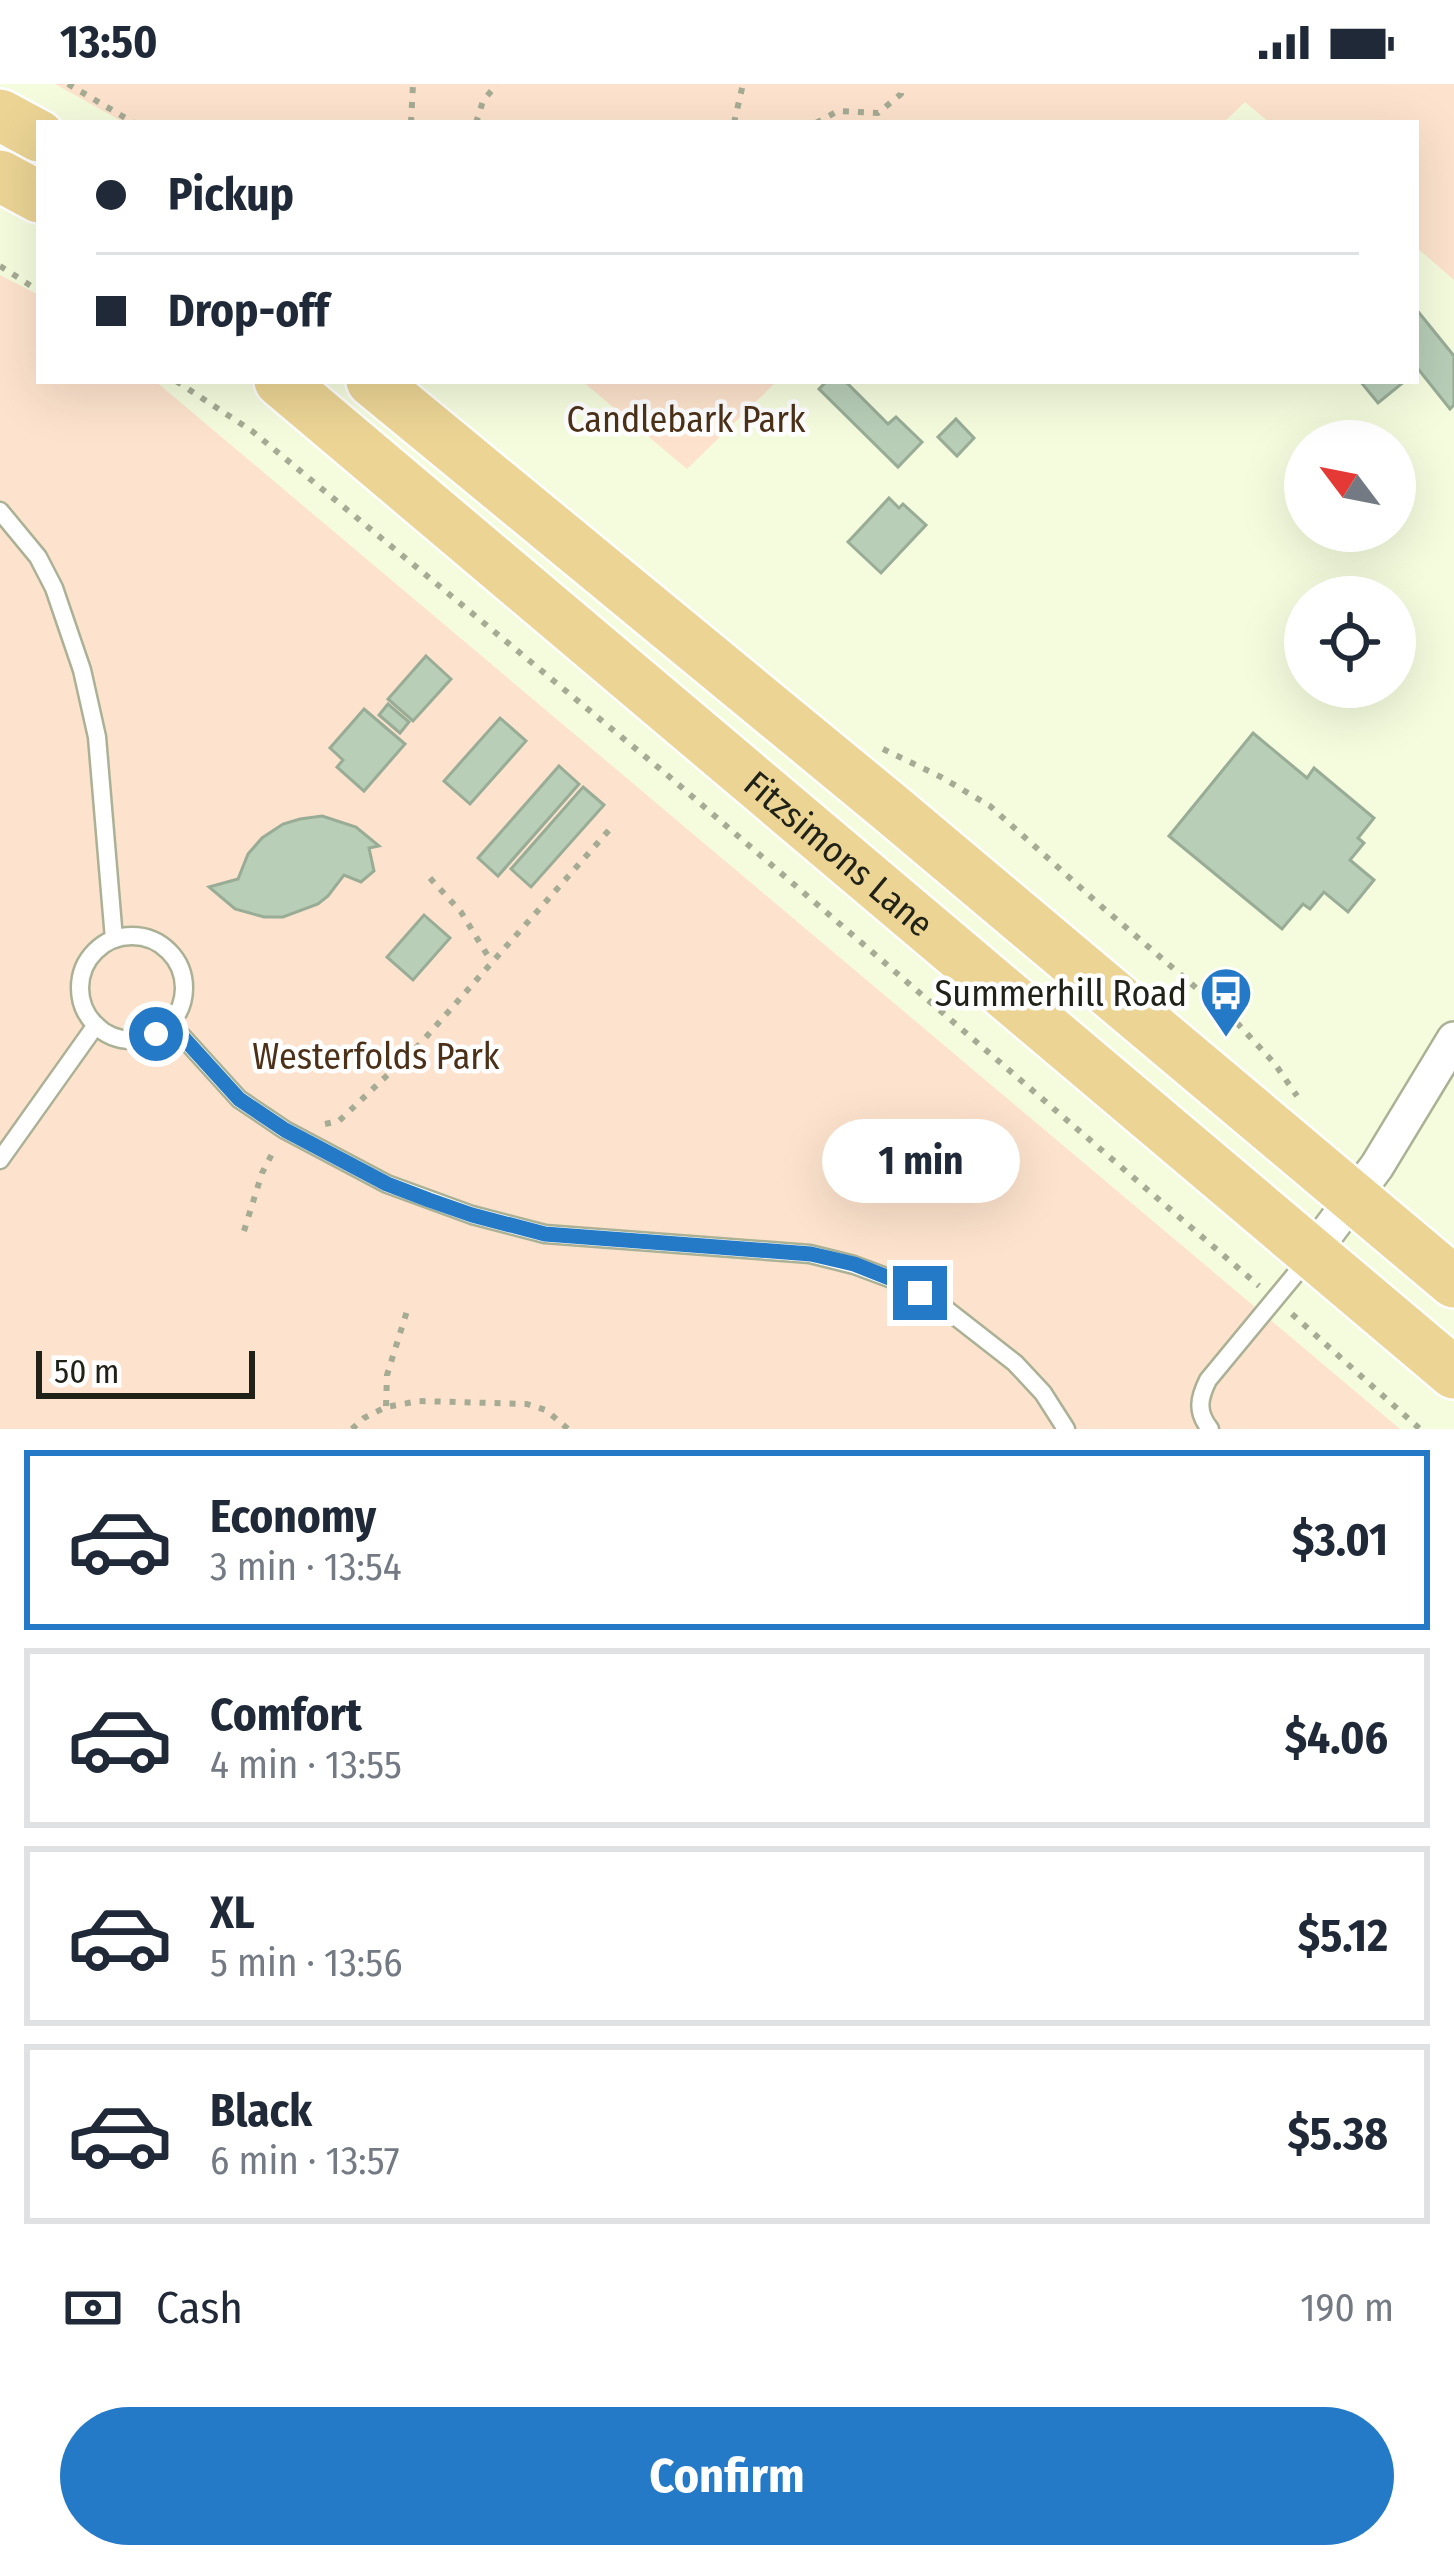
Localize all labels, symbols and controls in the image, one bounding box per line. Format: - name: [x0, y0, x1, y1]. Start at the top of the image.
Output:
- text: 13:50: [60, 15, 158, 69]
- text: Pickup: [168, 168, 294, 222]
- text: Drop-off: [168, 284, 329, 338]
- park label: Candlebark Park: [566, 398, 806, 442]
- north arrow: [1284, 420, 1416, 552]
- map controls: [1284, 420, 1416, 708]
- button: locate: [1284, 576, 1416, 708]
- street label: Fitzsimons Lane: [735, 762, 942, 946]
- bus stop icon: Summerhill Road: [1198, 965, 1254, 1039]
- place label: Summerhill Road: [934, 972, 1187, 1016]
- route start: [129, 1007, 183, 1061]
- park label: Westerfolds Park: [252, 1035, 500, 1079]
- callout: 1 min: [821, 1119, 1019, 1203]
- text: 1 min: [879, 1138, 963, 1184]
- route end: [893, 1266, 947, 1320]
- scale bar: [36, 1345, 255, 1398]
- text: 50 m: [54, 1352, 119, 1392]
- icon: car: [66, 1486, 174, 1594]
- text: Economy: [210, 1490, 376, 1544]
- text: $3.01: [1292, 1513, 1388, 1567]
- text: 3 min · 13:54: [210, 1544, 402, 1590]
- icon: car: [66, 1684, 174, 1792]
- text: Comfort: [210, 1688, 362, 1742]
- text: $4.06: [1285, 1711, 1388, 1765]
- text: 4 min · 13:55: [210, 1742, 402, 1788]
- icon: car: [66, 1882, 174, 1990]
- text: XL: [210, 1886, 255, 1940]
- text: $5.12: [1298, 1909, 1388, 1963]
- text: 5 min · 13:56: [210, 1940, 403, 1986]
- icon: car: [66, 2080, 174, 2188]
- text: Black: [210, 2084, 312, 2138]
- text: $5.38: [1287, 2107, 1388, 2161]
- text: 6 min · 13:57: [210, 2138, 400, 2184]
- icon: cash: [60, 2275, 126, 2341]
- text: Cash: [156, 2281, 243, 2335]
- text: 190 m: [1300, 2285, 1394, 2331]
- button: Confirm: [60, 2407, 1394, 2545]

